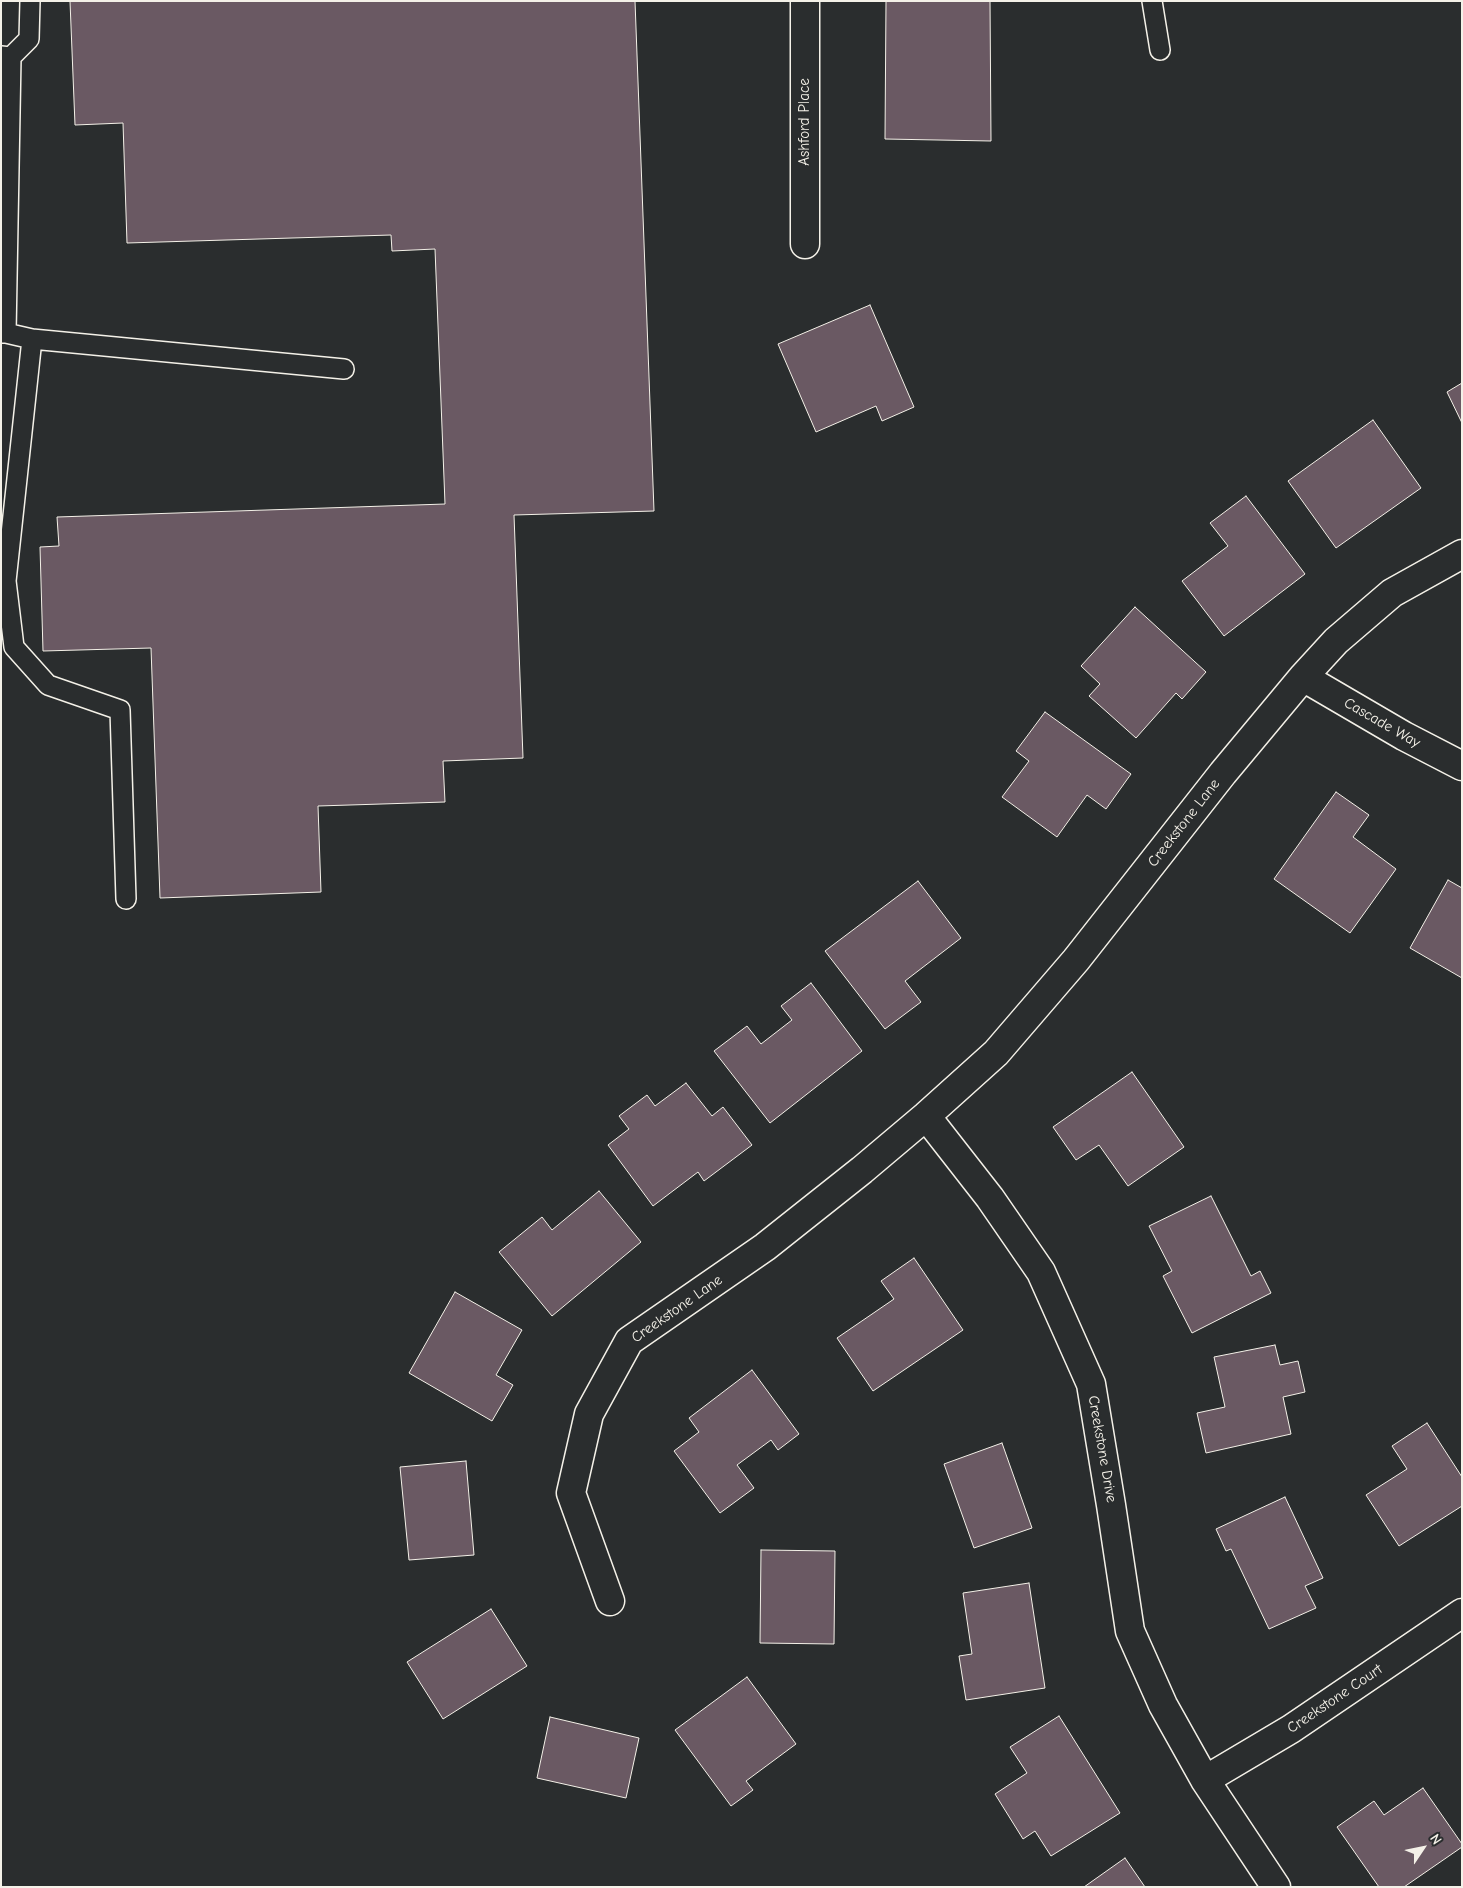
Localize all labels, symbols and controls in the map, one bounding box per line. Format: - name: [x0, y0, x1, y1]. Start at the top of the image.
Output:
- street label: Ashford Place: [796, 78, 814, 166]
- street label: Cascade Way: [1341, 694, 1423, 752]
- street label: Creekstone Lane: [1144, 775, 1224, 871]
- street label: Creekstone Lane: [628, 1271, 726, 1347]
- street label: Creekstone Drive: [1084, 1394, 1120, 1504]
- street label: Creekstone Court: [1284, 1660, 1386, 1738]
- north arrow: [1398, 1823, 1448, 1873]
- text: N: [1426, 1831, 1445, 1848]

